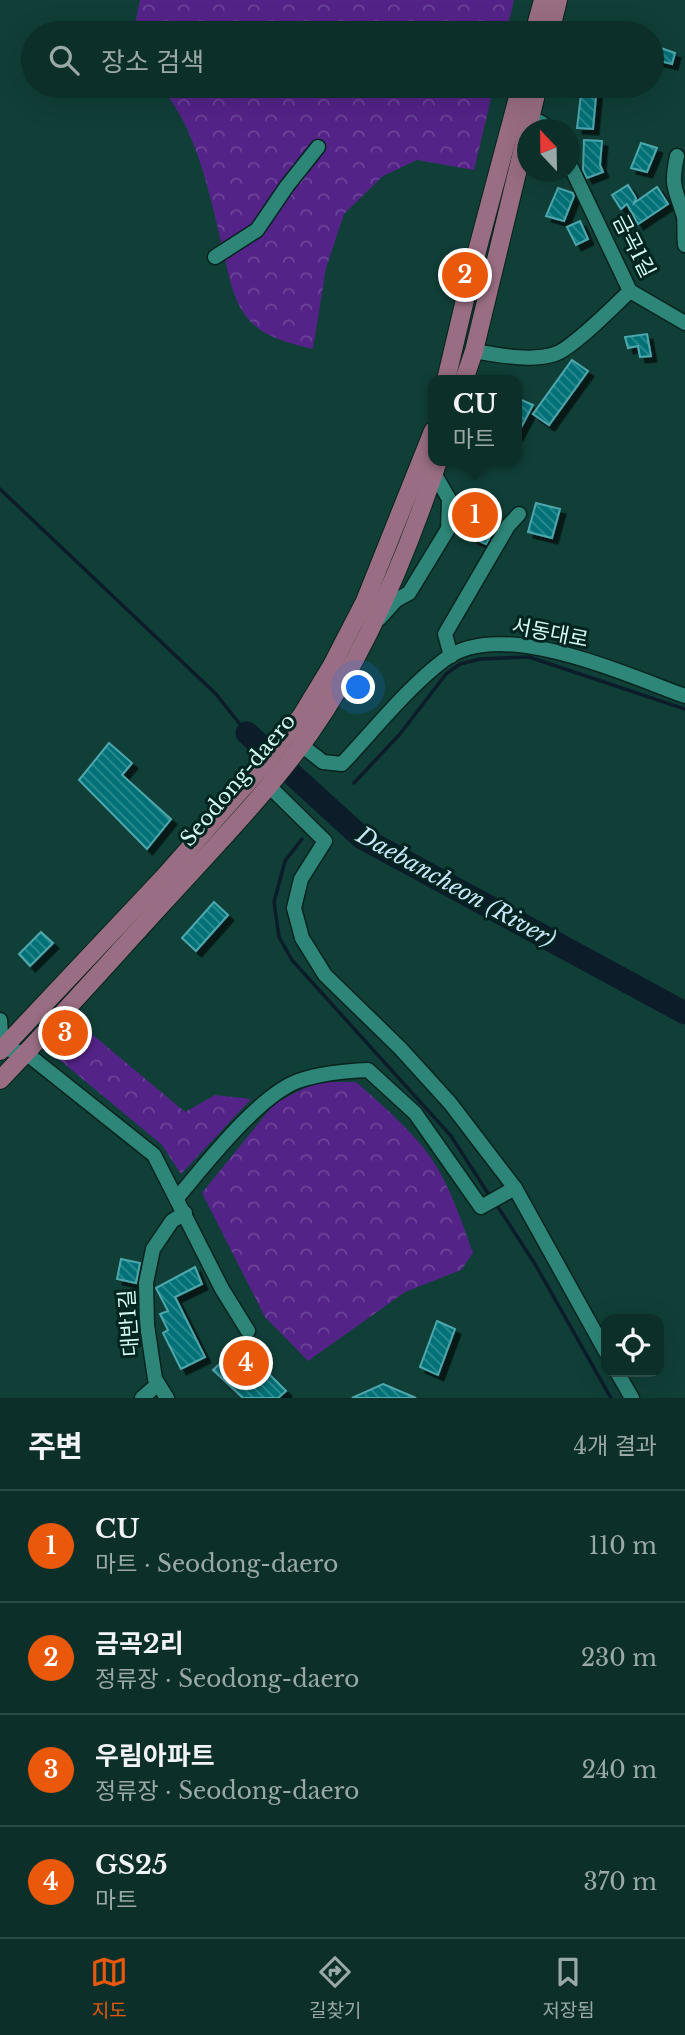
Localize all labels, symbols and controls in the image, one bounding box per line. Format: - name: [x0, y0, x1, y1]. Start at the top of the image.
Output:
- search box: [21, 21, 664, 98]
- icon: search: [45, 41, 83, 79]
- text: 장소 검색: [101, 46, 204, 78]
- north arrow: [517, 119, 580, 182]
- street label: 금곡1길: [607, 210, 661, 282]
- pin: 2: [442, 249, 488, 301]
- popup: [428, 375, 522, 466]
- text: CU: [453, 388, 497, 420]
- text: 마트: [453, 425, 495, 453]
- pin: 1: [452, 489, 498, 541]
- street label: 서동대로: [510, 613, 590, 653]
- your location: [341, 670, 375, 704]
- street label: Seodong-daero: [175, 708, 301, 852]
- water label: Daebancheon (River): [351, 820, 560, 953]
- pin: 3: [42, 1007, 88, 1059]
- street label: 대반1길: [114, 1289, 144, 1357]
- map controls: [601, 1314, 664, 1377]
- button: locate: [601, 1314, 664, 1377]
- pin: 4: [223, 1337, 269, 1389]
- text: 주변: [28, 1428, 83, 1465]
- text: 4개 결과: [573, 1432, 657, 1460]
- text: CU: [95, 1513, 139, 1545]
- text: 1: [46, 1532, 56, 1560]
- text: 110 m: [589, 1532, 657, 1560]
- text: 마트 · Seodong-daero: [95, 1550, 338, 1578]
- text: 금곡2리: [95, 1628, 184, 1660]
- text: 2: [44, 1644, 58, 1672]
- text: 230 m: [581, 1644, 657, 1672]
- text: 정류장 · Seodong-daero: [95, 1665, 359, 1693]
- text: 우림아파트: [95, 1740, 215, 1772]
- text: 3: [44, 1756, 58, 1784]
- text: 240 m: [582, 1756, 657, 1784]
- text: 정류장 · Seodong-daero: [95, 1777, 359, 1805]
- text: GS25: [95, 1849, 167, 1881]
- text: 4: [43, 1868, 59, 1896]
- text: 370 m: [584, 1868, 657, 1896]
- text: 마트: [95, 1886, 137, 1914]
- tab: 지도: [90, 1953, 128, 2022]
- tab: 길찾기: [309, 1953, 361, 2022]
- tab: 저장됨: [542, 1953, 595, 2022]

